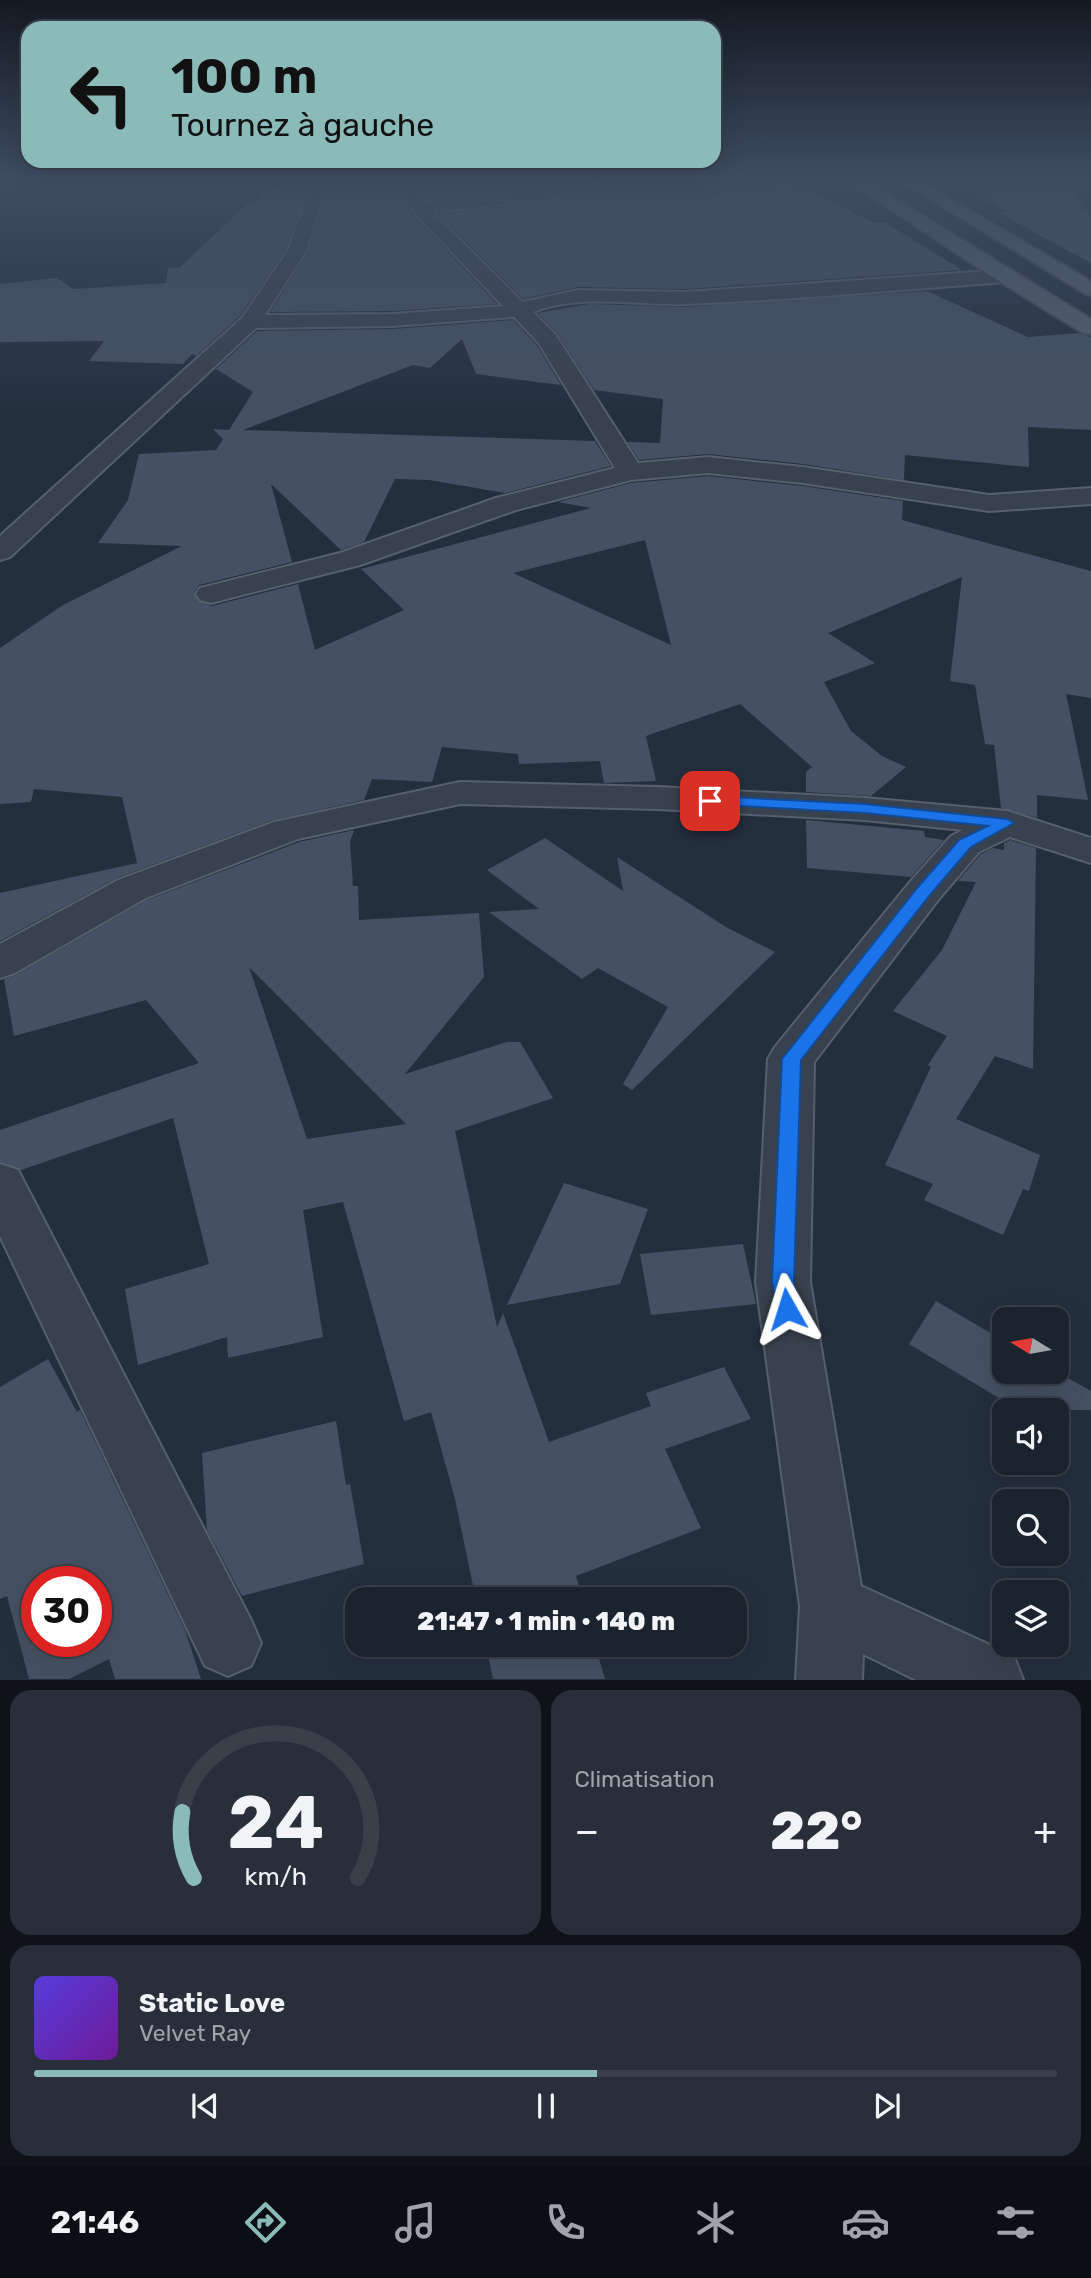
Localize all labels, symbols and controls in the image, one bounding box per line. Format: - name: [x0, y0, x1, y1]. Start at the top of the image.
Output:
- text: 100 m: [171, 47, 317, 105]
- icon: left: [56, 49, 147, 140]
- text: Tournez à gauche: [171, 106, 434, 144]
- pin: [680, 771, 740, 831]
- icon: arrive: [691, 782, 729, 820]
- position arrow: [750, 1272, 824, 1346]
- north arrow: [992, 1307, 1069, 1384]
- map controls: [992, 1307, 1069, 1657]
- button: sound: [992, 1398, 1069, 1475]
- button: search: [992, 1489, 1069, 1566]
- speed limit sign: 30: [21, 1566, 112, 1657]
- button: layers: [992, 1580, 1069, 1657]
- text: 21:47 · 1 min · 140 m: [417, 1606, 675, 1637]
- text: Climatisation: [575, 1765, 715, 1793]
- text: 24: [227, 1781, 324, 1867]
- text: 22°: [770, 1800, 862, 1862]
- text: −: [575, 1808, 599, 1854]
- text: +: [1033, 1808, 1057, 1854]
- text: km/h: [244, 1862, 306, 1891]
- text: Static Love: [139, 1988, 285, 2019]
- text: Velvet Ray: [139, 2019, 251, 2047]
- icon: previous: [186, 2087, 224, 2125]
- icon: pause: [527, 2087, 565, 2125]
- icon: next: [868, 2087, 906, 2125]
- icon: directions: [241, 2198, 290, 2247]
- icon: music: [391, 2198, 440, 2247]
- icon: phone: [541, 2198, 590, 2247]
- icon: climate: [691, 2198, 740, 2247]
- icon: car: [841, 2198, 890, 2247]
- icon: filters: [991, 2198, 1040, 2247]
- text: 21:46: [51, 2203, 139, 2241]

